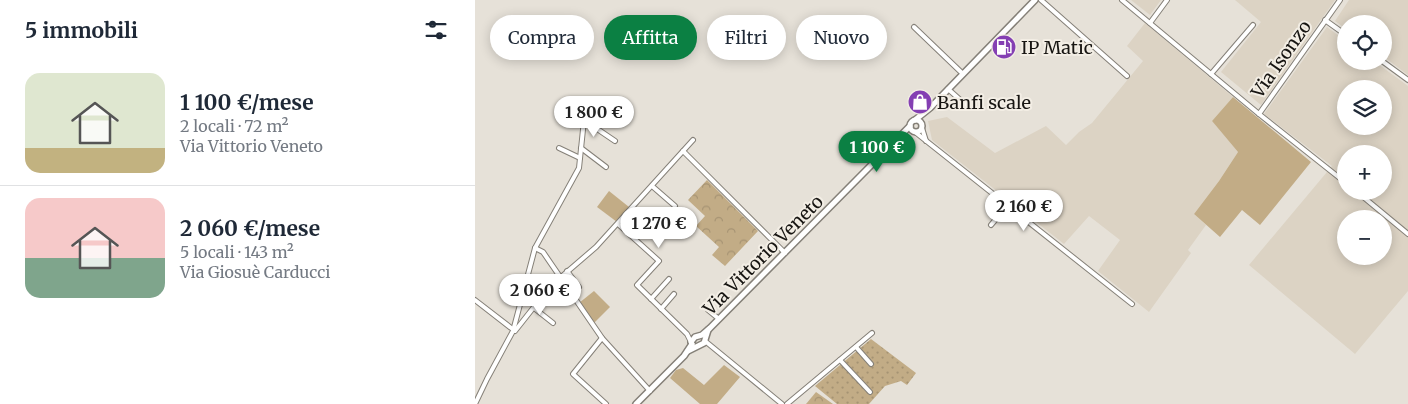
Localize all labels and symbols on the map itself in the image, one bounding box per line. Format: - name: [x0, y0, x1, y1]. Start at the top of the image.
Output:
- street label: Via Isonzo: [1245, 16, 1316, 103]
- fuel station icon: IP Matic: [991, 34, 1017, 60]
- place label: IP Matic: [1021, 36, 1093, 59]
- shop icon: Banfi scale: [907, 89, 933, 115]
- place label: Banfi scale: [937, 91, 1031, 114]
- pin: 1 800 €: [548, 96, 640, 138]
- pin: 1 100 €: [831, 130, 923, 173]
- street label: Via Vittorio Veneto: [697, 190, 828, 321]
- pin: 2 160 €: [978, 190, 1070, 232]
- pin: 1 270 €: [613, 206, 705, 249]
- pin: 2 060 €: [494, 274, 586, 316]

